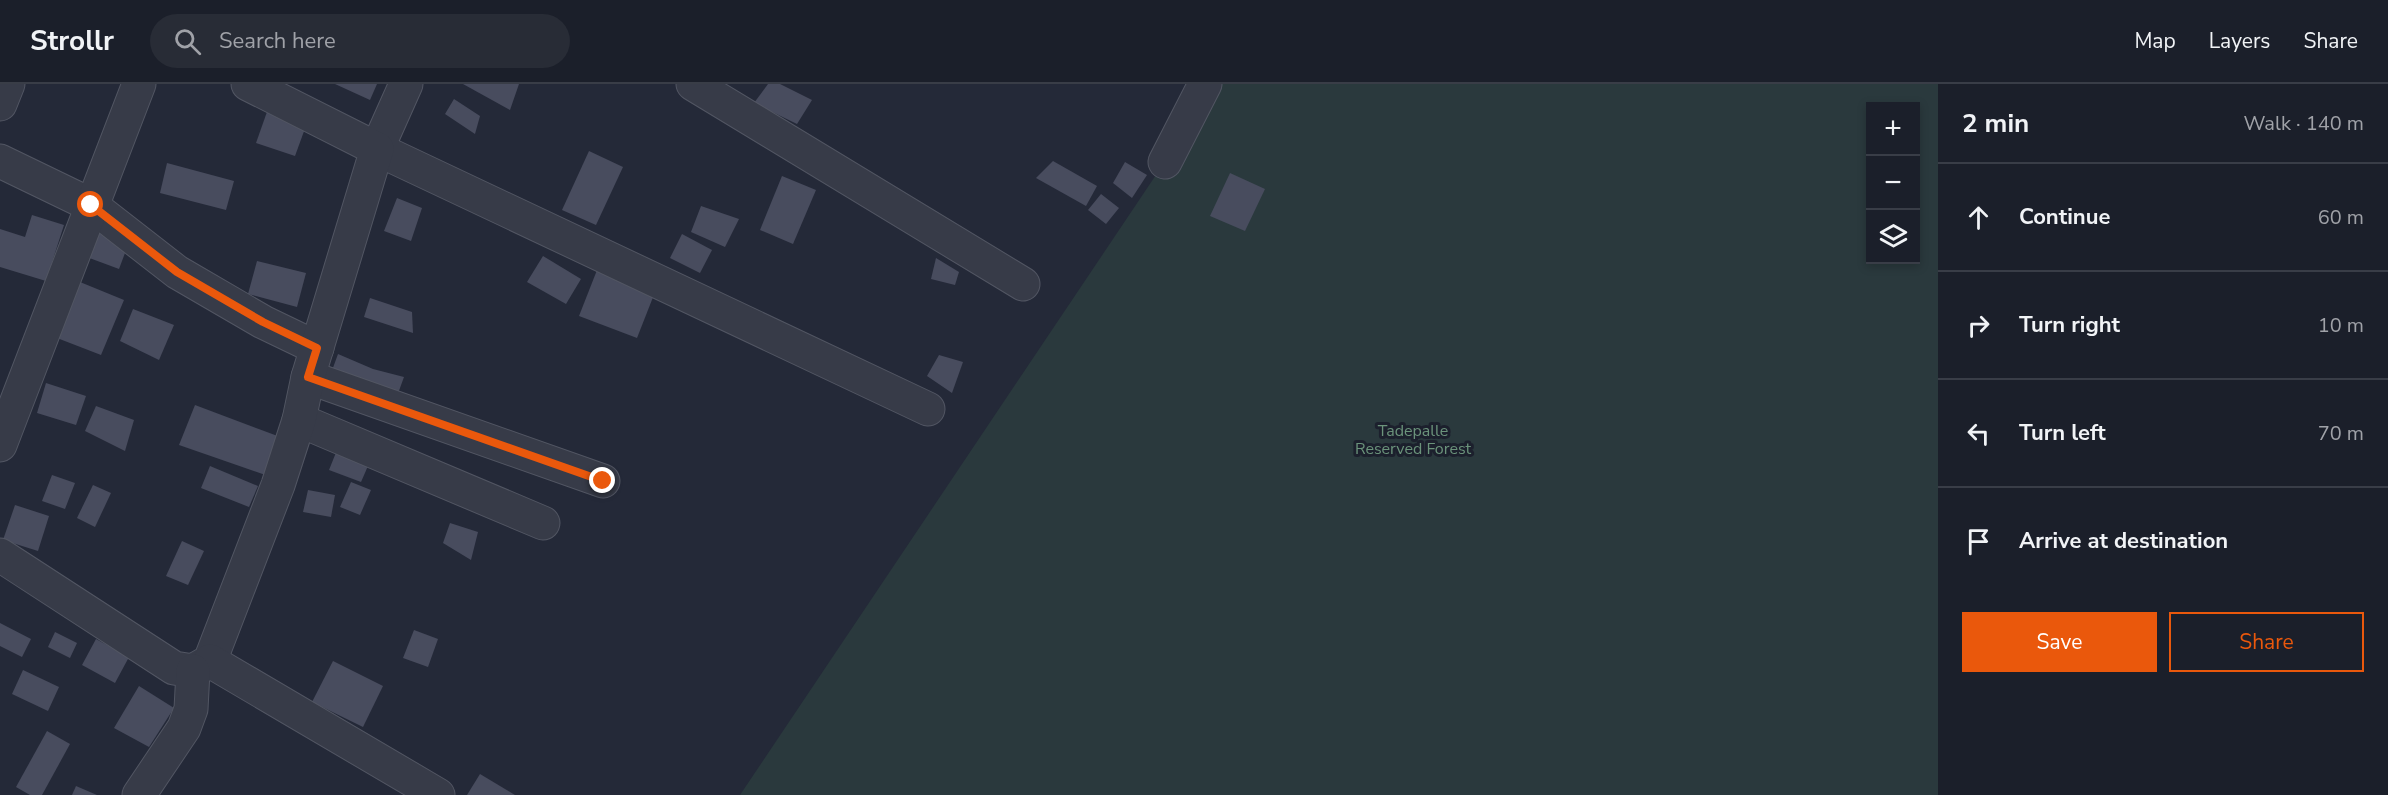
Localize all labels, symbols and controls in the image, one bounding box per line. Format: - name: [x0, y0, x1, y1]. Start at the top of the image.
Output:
- search box: [150, 14, 570, 68]
- text: Strollr: [30, 22, 114, 60]
- icon: search: [171, 25, 204, 58]
- text: Search here: [219, 26, 336, 56]
- text: Map: [2134, 27, 2176, 55]
- text: Layers: [2209, 27, 2270, 55]
- text: Share: [2303, 27, 2358, 55]
- map controls: [1866, 102, 1920, 264]
- button: +: [1866, 102, 1920, 156]
- text: 2 min: [1962, 106, 2029, 141]
- text: Walk · 140 m: [2244, 110, 2364, 137]
- button: −: [1866, 156, 1920, 210]
- route start: [77, 191, 103, 217]
- icon: ahead: [1962, 201, 1995, 234]
- text: Continue: [2019, 202, 2110, 232]
- text: 60 m: [2318, 204, 2364, 231]
- button: layers: [1866, 210, 1920, 264]
- icon: right: [1962, 309, 1995, 342]
- text: Turn right: [2019, 310, 2120, 340]
- text: 10 m: [2318, 312, 2364, 339]
- icon: left: [1962, 417, 1995, 450]
- text: Turn left: [2019, 418, 2106, 448]
- park label: Tadepalle Reserved Forest: [1355, 420, 1472, 460]
- text: 70 m: [2318, 420, 2364, 447]
- route end: [589, 467, 615, 493]
- icon: arrive: [1962, 525, 1995, 558]
- text: Arrive at destination: [2019, 526, 2228, 556]
- button: Save: [1962, 612, 2157, 672]
- button: Share: [2169, 612, 2364, 672]

